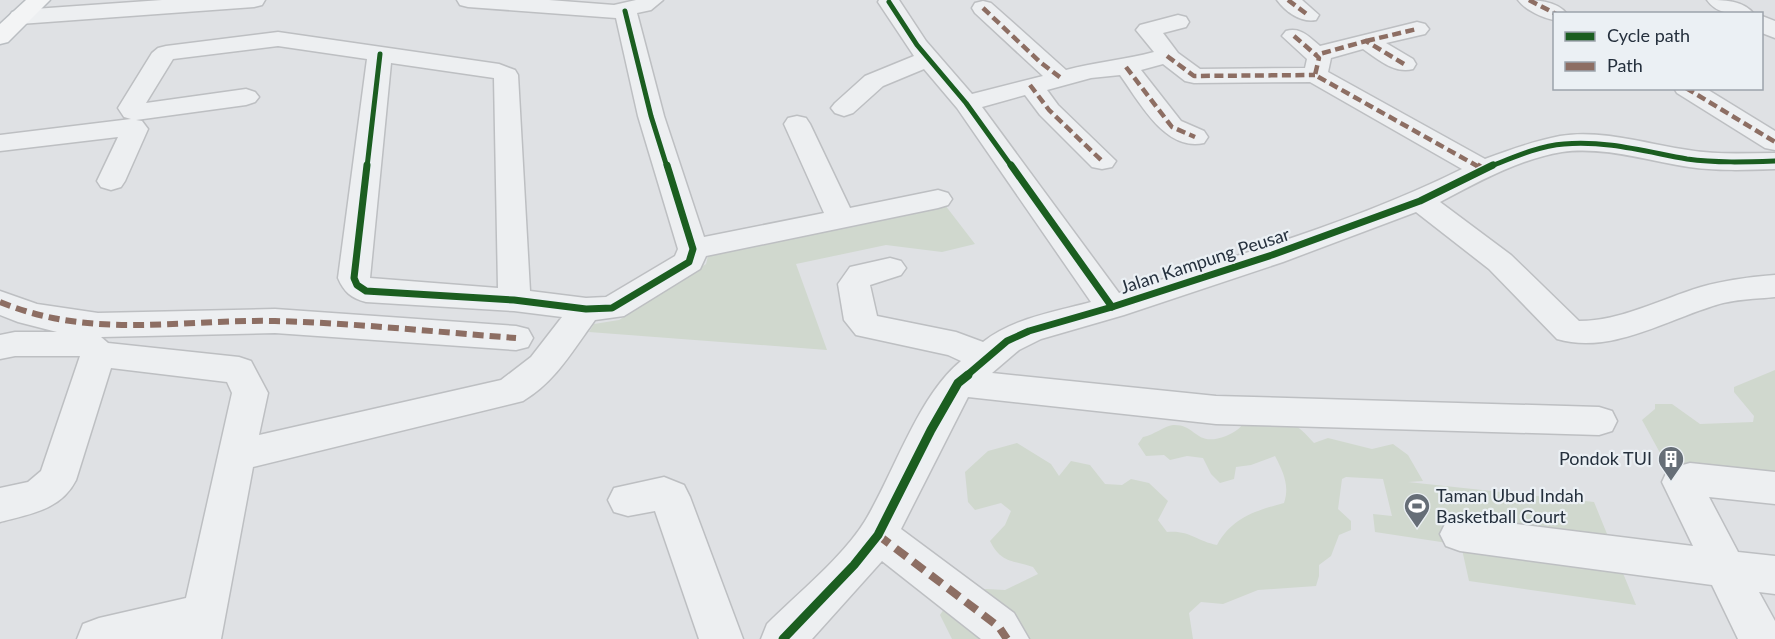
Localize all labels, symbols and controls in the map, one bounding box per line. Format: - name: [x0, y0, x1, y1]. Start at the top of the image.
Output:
- legend: [1553, 12, 1763, 90]
- text: Cycle path: [1607, 24, 1690, 46]
- text: Path: [1607, 54, 1643, 76]
- street label: Jalan Kampung Peusar: [1117, 222, 1293, 298]
- building icon: Pondok TUI: [1656, 444, 1686, 482]
- place label: Pondok TUI: [1559, 447, 1652, 469]
- place label: Taman Ubud Indah Basketball Court: [1436, 484, 1584, 527]
- sports icon: Taman Ubud Indah Basketball Court: [1402, 491, 1432, 529]

